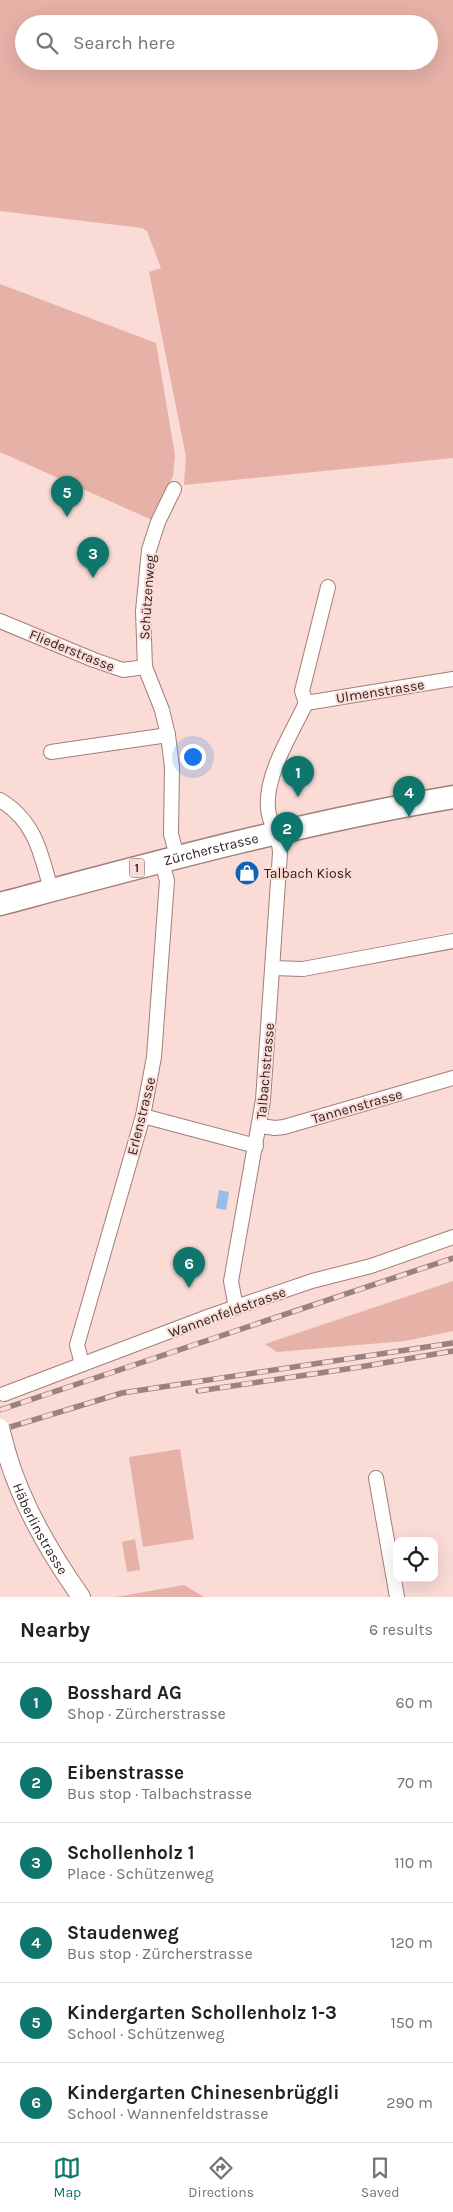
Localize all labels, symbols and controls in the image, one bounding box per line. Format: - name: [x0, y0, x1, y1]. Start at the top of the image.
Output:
- search box: [15, 15, 438, 70]
- icon: search: [33, 29, 61, 57]
- text: Search here: [73, 32, 175, 54]
- pin: 5: [51, 476, 83, 517]
- pin: 3: [77, 537, 109, 578]
- street label: Schützenweg: [136, 554, 159, 640]
- street label: Fliederstrasse: [27, 626, 117, 675]
- street label: Ulmenstrasse: [335, 676, 425, 707]
- your location: [180, 744, 206, 770]
- pin: 1: [282, 756, 314, 797]
- pin: 4: [393, 776, 425, 817]
- pin: 2: [271, 812, 303, 853]
- street label: Zürcherstrasse: [162, 830, 260, 869]
- road number: 1: [130, 858, 144, 878]
- shop icon: Talbach Kiosk: [234, 860, 260, 886]
- place label: Talbach Kiosk: [264, 865, 352, 882]
- street label: Talbachstrasse: [253, 1022, 278, 1120]
- street label: Erlenstrasse: [124, 1075, 159, 1157]
- street label: Tannenstrasse: [310, 1085, 404, 1128]
- pin: 6: [173, 1247, 205, 1288]
- street label: Wannenfeldstrasse: [166, 1283, 288, 1342]
- street label: Häberlinstrasse: [9, 1481, 71, 1578]
- map controls: [393, 1537, 438, 1582]
- button: locate: [393, 1537, 438, 1582]
- text: Nearby: [20, 1618, 90, 1642]
- text: 6 results: [369, 1620, 433, 1639]
- text: Bosshard AG: [67, 1682, 182, 1704]
- text: 1: [33, 1693, 39, 1712]
- text: 60 m: [396, 1693, 433, 1712]
- text: Shop · Zürcherstrasse: [67, 1704, 226, 1723]
- text: Eibenstrasse: [67, 1762, 184, 1784]
- text: 2: [31, 1773, 41, 1792]
- text: 70 m: [397, 1773, 433, 1792]
- text: Bus stop · Talbachstrasse: [67, 1784, 252, 1803]
- text: Schollenholz 1: [67, 1842, 195, 1864]
- text: 3: [31, 1853, 41, 1872]
- text: 110 m: [394, 1853, 433, 1872]
- text: Place · Schützenweg: [67, 1864, 214, 1883]
- text: Staudenweg: [67, 1922, 179, 1944]
- text: 4: [31, 1933, 41, 1952]
- text: 120 m: [390, 1933, 433, 1952]
- text: Bus stop · Zürcherstrasse: [67, 1944, 253, 1963]
- text: Kindergarten Schollenholz 1-3: [67, 2002, 337, 2024]
- text: 5: [31, 2013, 41, 2032]
- text: 150 m: [390, 2013, 433, 2032]
- text: School · Schützenweg: [67, 2024, 225, 2043]
- text: Kindergarten Chinesenbrüggli: [67, 2082, 340, 2104]
- text: 6: [31, 2093, 41, 2112]
- text: 290 m: [386, 2093, 433, 2112]
- text: School · Wannenfeldstrasse: [67, 2104, 269, 2123]
- tab: Map: [53, 2154, 81, 2201]
- tab: Directions: [188, 2154, 254, 2201]
- tab: Saved: [361, 2154, 400, 2201]

